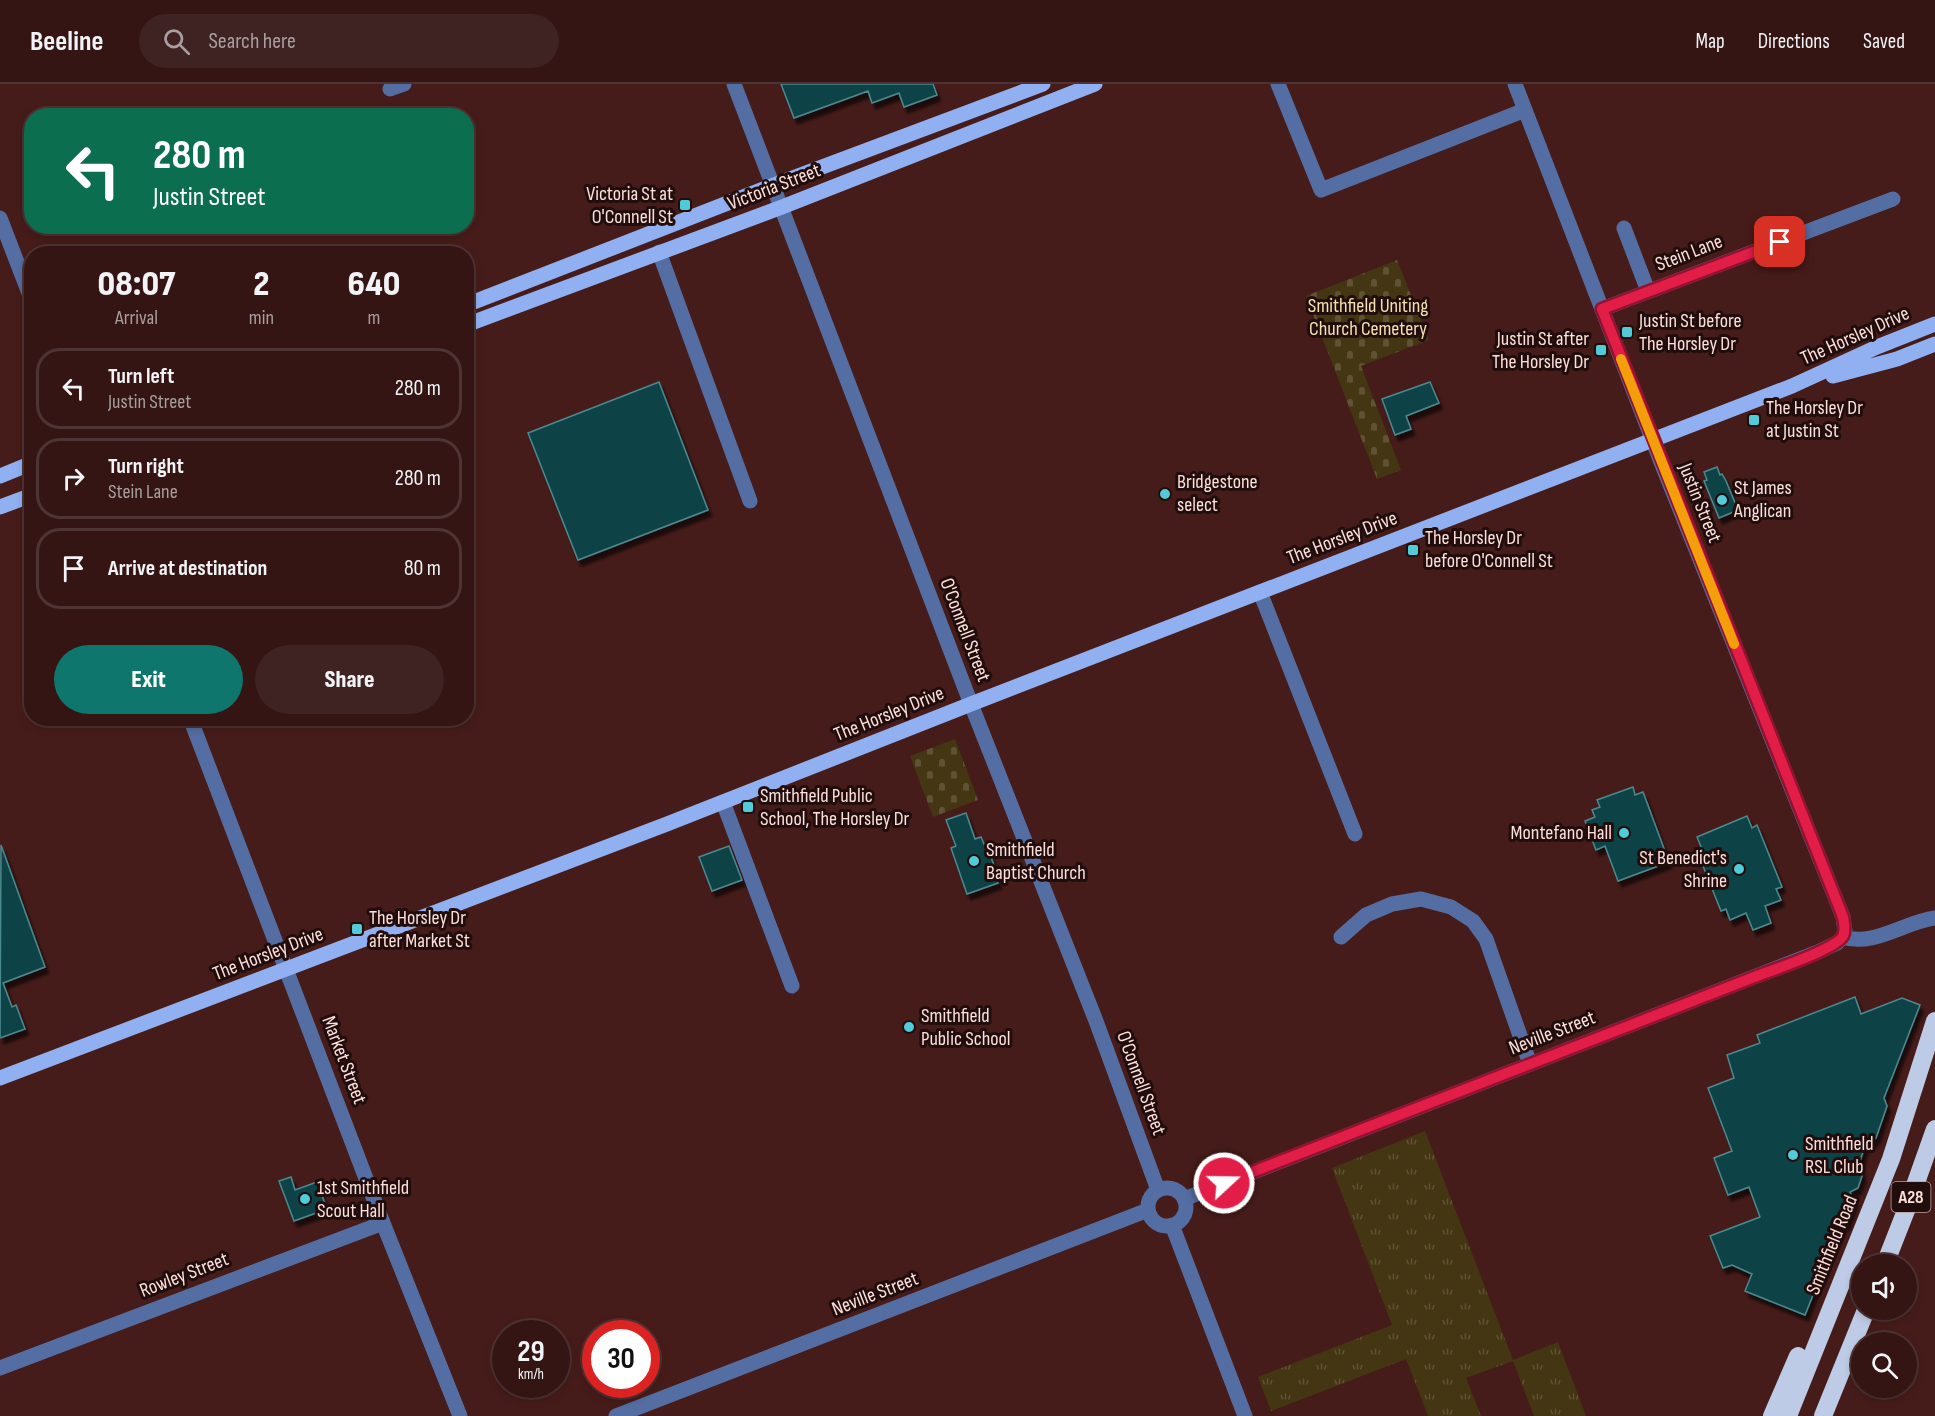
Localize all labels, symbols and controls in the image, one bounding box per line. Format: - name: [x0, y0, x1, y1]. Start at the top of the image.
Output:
- search box: [139, 14, 559, 68]
- text: Beeline: [30, 25, 103, 58]
- icon: search: [160, 25, 193, 58]
- text: Search here: [208, 28, 296, 55]
- text: Map: [1695, 29, 1725, 54]
- text: Directions: [1758, 29, 1830, 54]
- text: Saved: [1863, 29, 1905, 54]
- text: 280 m: [153, 130, 246, 181]
- icon: left: [54, 132, 132, 210]
- street label: Victoria Street: [724, 158, 824, 216]
- text: Justin Street: [153, 181, 266, 213]
- place label: Victoria St at O'Connell St: [586, 182, 673, 229]
- marker: Victoria St at O'Connell St: [678, 198, 692, 212]
- pin: [1754, 216, 1805, 267]
- icon: arrive: [1763, 225, 1796, 258]
- street label: Stein Lane: [1652, 229, 1726, 277]
- text: 08:07: [98, 263, 175, 306]
- text: 2: [253, 263, 269, 306]
- text: 640: [347, 263, 400, 306]
- park label: Smithfield Uniting Church Cemetery: [1308, 294, 1428, 341]
- street label: The Horsley Drive: [1797, 301, 1913, 371]
- text: Arrival: [115, 306, 158, 330]
- text: min: [249, 306, 274, 330]
- text: m: [368, 306, 380, 330]
- place label: Justin St before The Horsley Dr: [1638, 309, 1741, 356]
- marker: Justin St before The Horsley Dr: [1620, 325, 1634, 339]
- place label: Justin St after The Horsley Dr: [1492, 327, 1589, 374]
- marker: Justin St after The Horsley Dr: [1594, 343, 1608, 357]
- text: Turn left: [108, 363, 174, 390]
- icon: left: [57, 372, 90, 405]
- text: 280 m: [395, 375, 441, 402]
- text: Justin Street: [108, 390, 191, 414]
- place label: The Horsley Dr at Justin St: [1766, 396, 1863, 443]
- marker: The Horsley Dr at Justin St: [1747, 413, 1761, 427]
- text: Turn right: [108, 453, 184, 480]
- street label: Justin Street: [1673, 459, 1727, 546]
- icon: right: [57, 462, 90, 495]
- text: 280 m: [395, 465, 441, 492]
- place label: Bridgestone select: [1177, 470, 1258, 517]
- place label: St James Anglican: [1733, 476, 1792, 523]
- text: Stein Lane: [108, 480, 178, 504]
- marker: Bridgestone select: [1158, 487, 1172, 501]
- marker: St James Anglican: [1715, 493, 1729, 507]
- street label: The Horsley Drive: [1283, 506, 1401, 570]
- place label: The Horsley Dr before O'Connell St: [1425, 526, 1553, 573]
- marker: The Horsley Dr before O'Connell St: [1406, 543, 1420, 557]
- icon: arrive: [57, 552, 90, 585]
- text: Arrive at destination: [108, 555, 267, 582]
- text: 80 m: [404, 555, 441, 582]
- street label: O'Connell Street: [934, 575, 996, 685]
- button: Exit: [54, 645, 243, 714]
- button: Share: [255, 645, 444, 714]
- street label: The Horsley Drive: [831, 681, 947, 747]
- place label: Smithfield Public School, The Horsley Dr: [760, 784, 910, 831]
- marker: Smithfield Public School, The Horsley Dr: [741, 800, 755, 814]
- place label: Montefano Hall: [1511, 821, 1612, 845]
- marker: Montefano Hall: [1617, 826, 1631, 840]
- place label: Smithfield Baptist Church: [986, 838, 1086, 885]
- place label: St Benedict's Shrine: [1639, 846, 1727, 893]
- marker: Smithfield Baptist Church: [967, 854, 981, 868]
- marker: St Benedict's Shrine: [1732, 862, 1746, 876]
- place label: The Horsley Dr after Market St: [369, 906, 470, 953]
- street label: The Horsley Drive: [209, 922, 327, 986]
- marker: The Horsley Dr after Market St: [350, 922, 364, 936]
- place label: Smithfield Public School: [921, 1004, 1011, 1051]
- street label: Neville Street: [1505, 1006, 1599, 1060]
- street label: Market Street: [316, 1013, 372, 1107]
- marker: Smithfield Public School: [902, 1020, 916, 1034]
- street label: O'Connell Street: [1111, 1028, 1171, 1138]
- place label: Smithfield RSL Club: [1805, 1132, 1874, 1179]
- marker: Smithfield RSL Club: [1786, 1148, 1800, 1162]
- position arrow: [1192, 1151, 1256, 1215]
- place label: 1st Smithfield Scout Hall: [317, 1176, 409, 1223]
- road number: A28: [1892, 1182, 1930, 1212]
- marker: 1st Smithfield Scout Hall: [298, 1192, 312, 1206]
- street label: Smithfield Road: [1801, 1192, 1863, 1298]
- street label: Rowley Street: [136, 1247, 232, 1303]
- map controls: [1851, 1254, 1917, 1398]
- button: sound: [1851, 1254, 1917, 1320]
- street label: Neville Street: [828, 1267, 922, 1321]
- speed limit sign: 30: [582, 1320, 660, 1398]
- button: search: [1851, 1332, 1917, 1398]
- text: 29: [517, 1334, 545, 1370]
- text: km/h: [518, 1365, 544, 1384]

